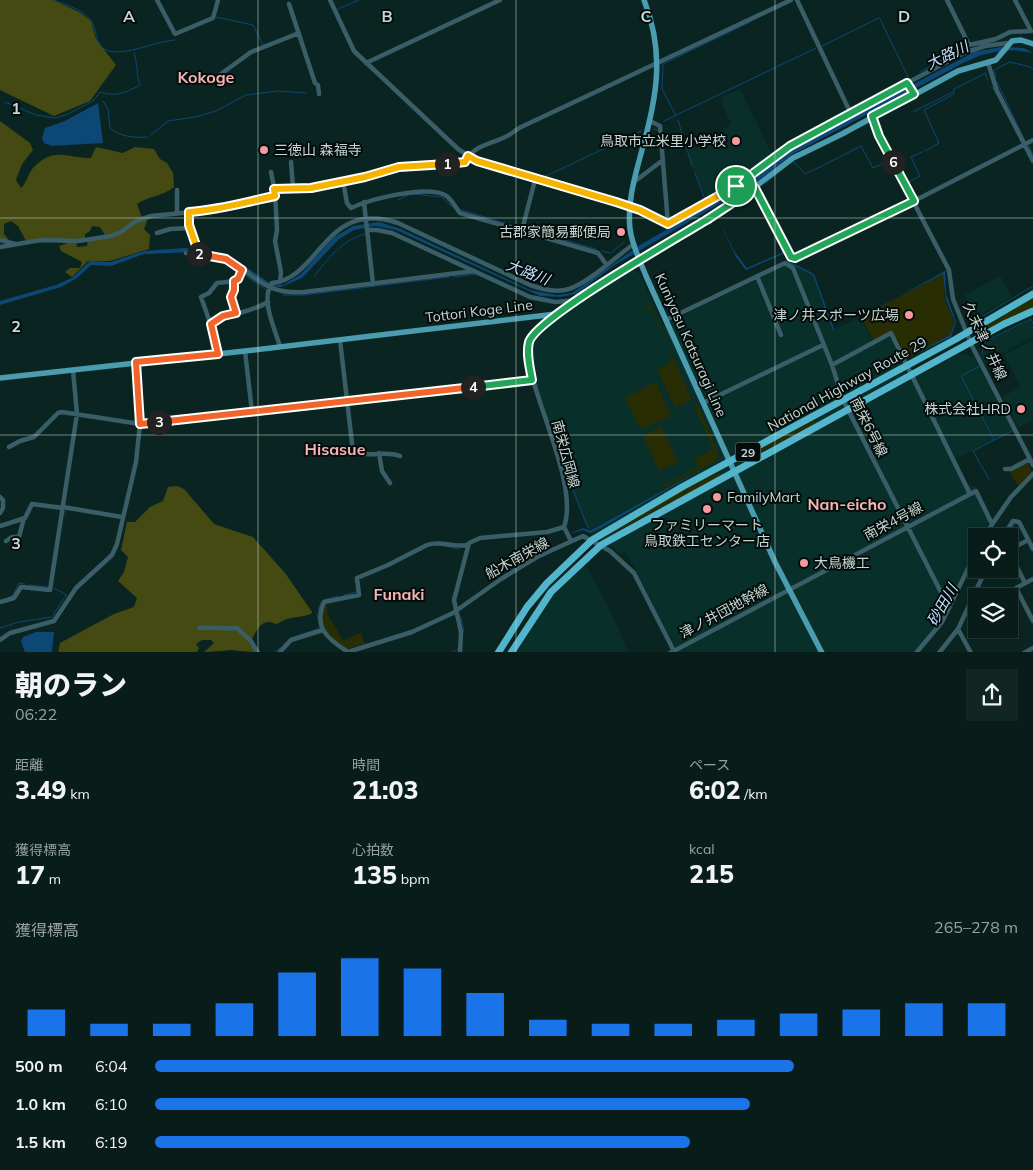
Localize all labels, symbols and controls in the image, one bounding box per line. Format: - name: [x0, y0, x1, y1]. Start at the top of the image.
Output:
- text: A: [123, 6, 135, 26]
- text: B: [381, 6, 393, 26]
- text: C: [641, 6, 652, 26]
- text: D: [898, 6, 910, 26]
- water label: 大路川: [923, 36, 973, 73]
- district label: Kokoge: [178, 67, 235, 87]
- text: 1: [11, 98, 21, 118]
- place label: 鳥取市立米里小学校: [600, 132, 726, 150]
- marker: 鳥取市立米里小学校: [730, 135, 742, 147]
- place label: 三徳山 森福寺: [274, 141, 362, 159]
- marker: 三徳山 森福寺: [258, 144, 270, 156]
- pin: 6: [880, 150, 906, 174]
- pin: 1: [434, 152, 460, 176]
- text: 6: [889, 153, 898, 171]
- text: 1: [443, 155, 452, 173]
- pin: [715, 165, 757, 207]
- icon: arrive: [722, 172, 750, 200]
- place label: 古郡家簡易郵便局: [499, 223, 611, 241]
- marker: 古郡家簡易郵便局: [615, 226, 627, 238]
- pin: 2: [186, 242, 212, 266]
- text: 2: [195, 245, 204, 263]
- water label: 大路川: [504, 255, 554, 290]
- street label: Kuniyasu Katsuragi Line: [651, 270, 731, 420]
- street label: Tottori Koge Line: [424, 295, 534, 327]
- street label: 久末津ノ井線: [959, 299, 1011, 383]
- place label: 津ノ井スポーツ広場: [773, 306, 899, 324]
- marker: 津ノ井スポーツ広場: [903, 309, 915, 321]
- text: 2: [11, 316, 21, 336]
- street label: National Highway Route 29: [764, 333, 930, 435]
- pin: 4: [460, 374, 486, 400]
- text: 4: [469, 378, 478, 396]
- street label: 南栄6号線: [846, 394, 892, 460]
- place label: 株式会社HRD: [924, 400, 1011, 418]
- marker: 株式会社HRD: [1015, 403, 1027, 415]
- pin: 3: [146, 410, 172, 434]
- text: 3: [155, 413, 164, 431]
- street label: 南栄広岡線: [548, 418, 584, 490]
- district label: Hisasue: [305, 439, 366, 459]
- road number: 29: [736, 442, 760, 462]
- place label: FamilyMart: [727, 488, 800, 506]
- marker: FamilyMart: [711, 491, 723, 503]
- district label: Nan-eicho: [807, 494, 887, 514]
- street label: 南栄4号線: [860, 498, 926, 544]
- marker: ファミリーマート 鳥取鉄工センター店: [701, 503, 713, 515]
- place label: ファミリーマート 鳥取鉄工センター店: [644, 516, 770, 550]
- map controls: [968, 528, 1018, 638]
- button: locate: [968, 528, 1018, 578]
- text: 3: [11, 533, 21, 553]
- street label: 船木南栄線: [482, 533, 552, 583]
- place label: 大鳥機工: [814, 554, 870, 572]
- marker: 大鳥機工: [798, 557, 810, 569]
- water label: 砂田川: [923, 579, 962, 629]
- street label: 津ノ井団地幹線: [677, 580, 771, 642]
- district label: Funaki: [373, 584, 425, 604]
- button: layers: [968, 588, 1018, 638]
- text: 朝のラン: [15, 667, 127, 702]
- button: share: [966, 669, 1018, 721]
- text: 06:22: [15, 704, 57, 724]
- text: 距離: [15, 756, 43, 774]
- text: 時間: [352, 756, 380, 774]
- text: ペース: [689, 756, 730, 774]
- text: 3.49: [15, 774, 67, 805]
- text: 21:03: [352, 774, 419, 805]
- text: 6:02: [689, 774, 741, 805]
- text: km: [67, 785, 90, 803]
- text: /km: [741, 785, 768, 803]
- text: kcal: [689, 840, 715, 858]
- text: 獲得標高: [15, 841, 71, 859]
- text: 心拍数: [352, 841, 394, 859]
- text: 215: [689, 858, 734, 889]
- text: 17: [15, 859, 45, 890]
- text: 135: [352, 859, 397, 890]
- text: m: [45, 870, 61, 888]
- text: bpm: [397, 870, 430, 888]
- text: 265–278 m: [934, 917, 1018, 937]
- text: 獲得標高: [15, 920, 79, 940]
- text: 500 m: [15, 1056, 63, 1076]
- text: 6:04: [95, 1056, 127, 1076]
- text: 1.0 km: [15, 1094, 66, 1114]
- text: 6:10: [95, 1094, 127, 1114]
- text: 1.5 km: [15, 1132, 66, 1152]
- text: 6:19: [95, 1132, 127, 1152]

